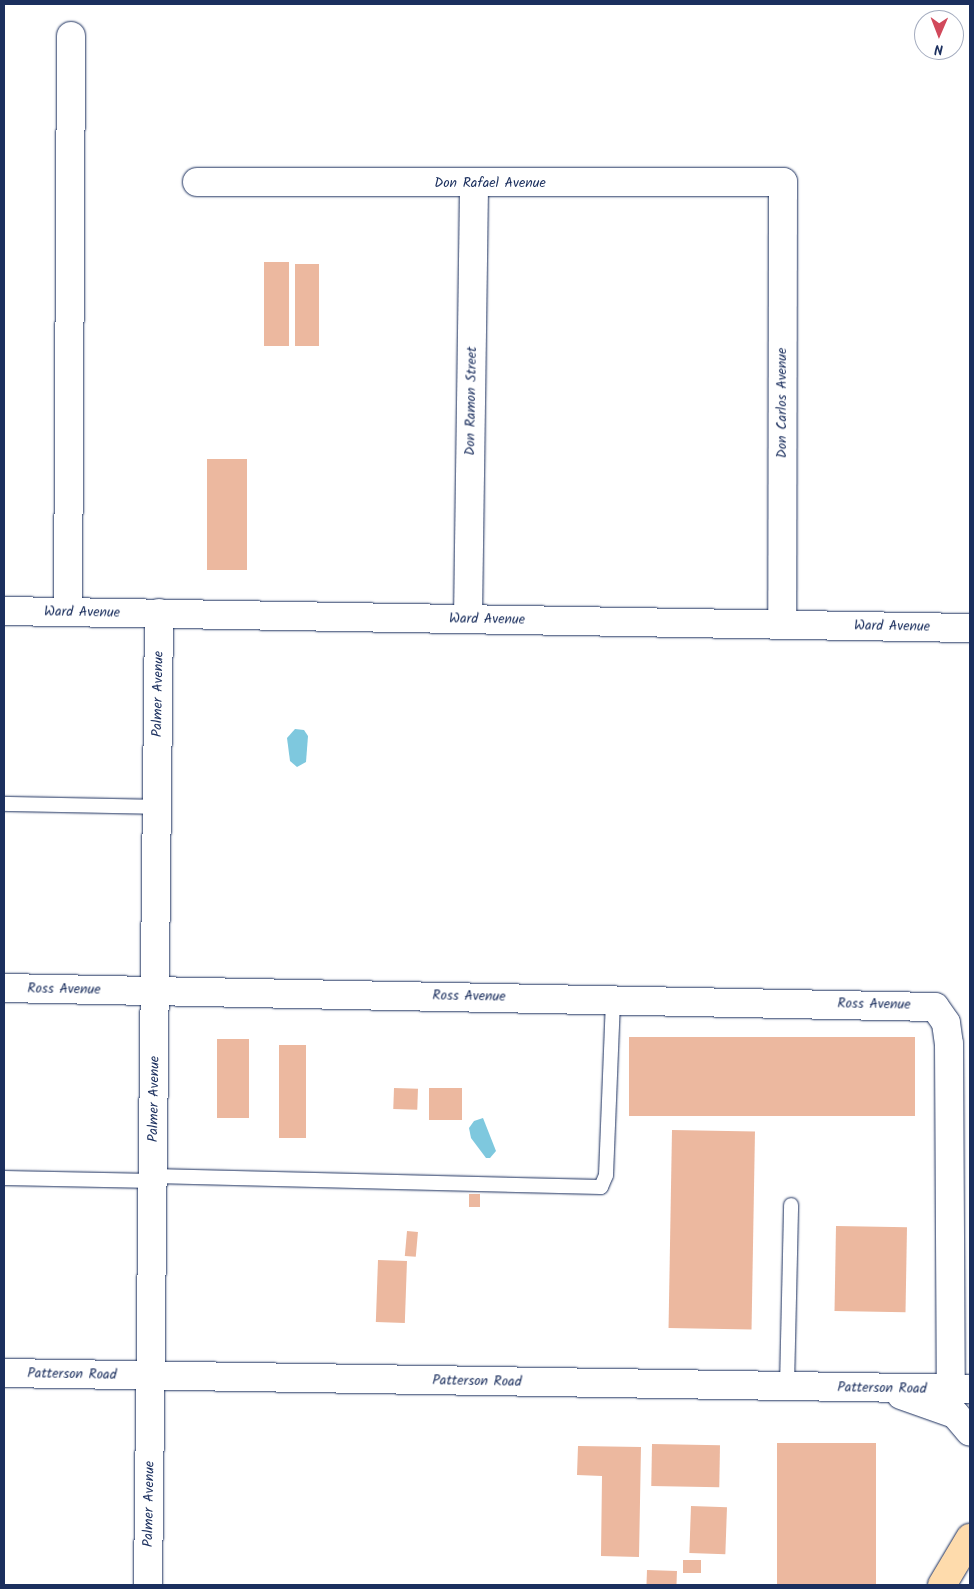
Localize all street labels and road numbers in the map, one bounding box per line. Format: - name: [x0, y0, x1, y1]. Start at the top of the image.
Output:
- street label: Don Rafael Avenue: [434, 175, 546, 191]
- street label: Don Ramon Street: [462, 346, 480, 456]
- street label: Don Carlos Avenue: [774, 348, 790, 458]
- street label: Ward Avenue: [44, 603, 120, 621]
- street label: Ward Avenue: [449, 610, 525, 628]
- street label: Ward Avenue: [854, 617, 930, 635]
- street label: Palmer Avenue: [149, 651, 167, 737]
- street label: Ross Avenue: [27, 980, 101, 998]
- street label: Ross Avenue: [432, 987, 506, 1005]
- street label: Ross Avenue: [837, 995, 911, 1013]
- street label: Palmer Avenue: [145, 1056, 163, 1142]
- street label: Patterson Road: [27, 1365, 117, 1383]
- street label: Patterson Road: [432, 1372, 522, 1390]
- street label: Patterson Road: [837, 1379, 927, 1397]
- street label: Palmer Avenue: [140, 1461, 158, 1547]

